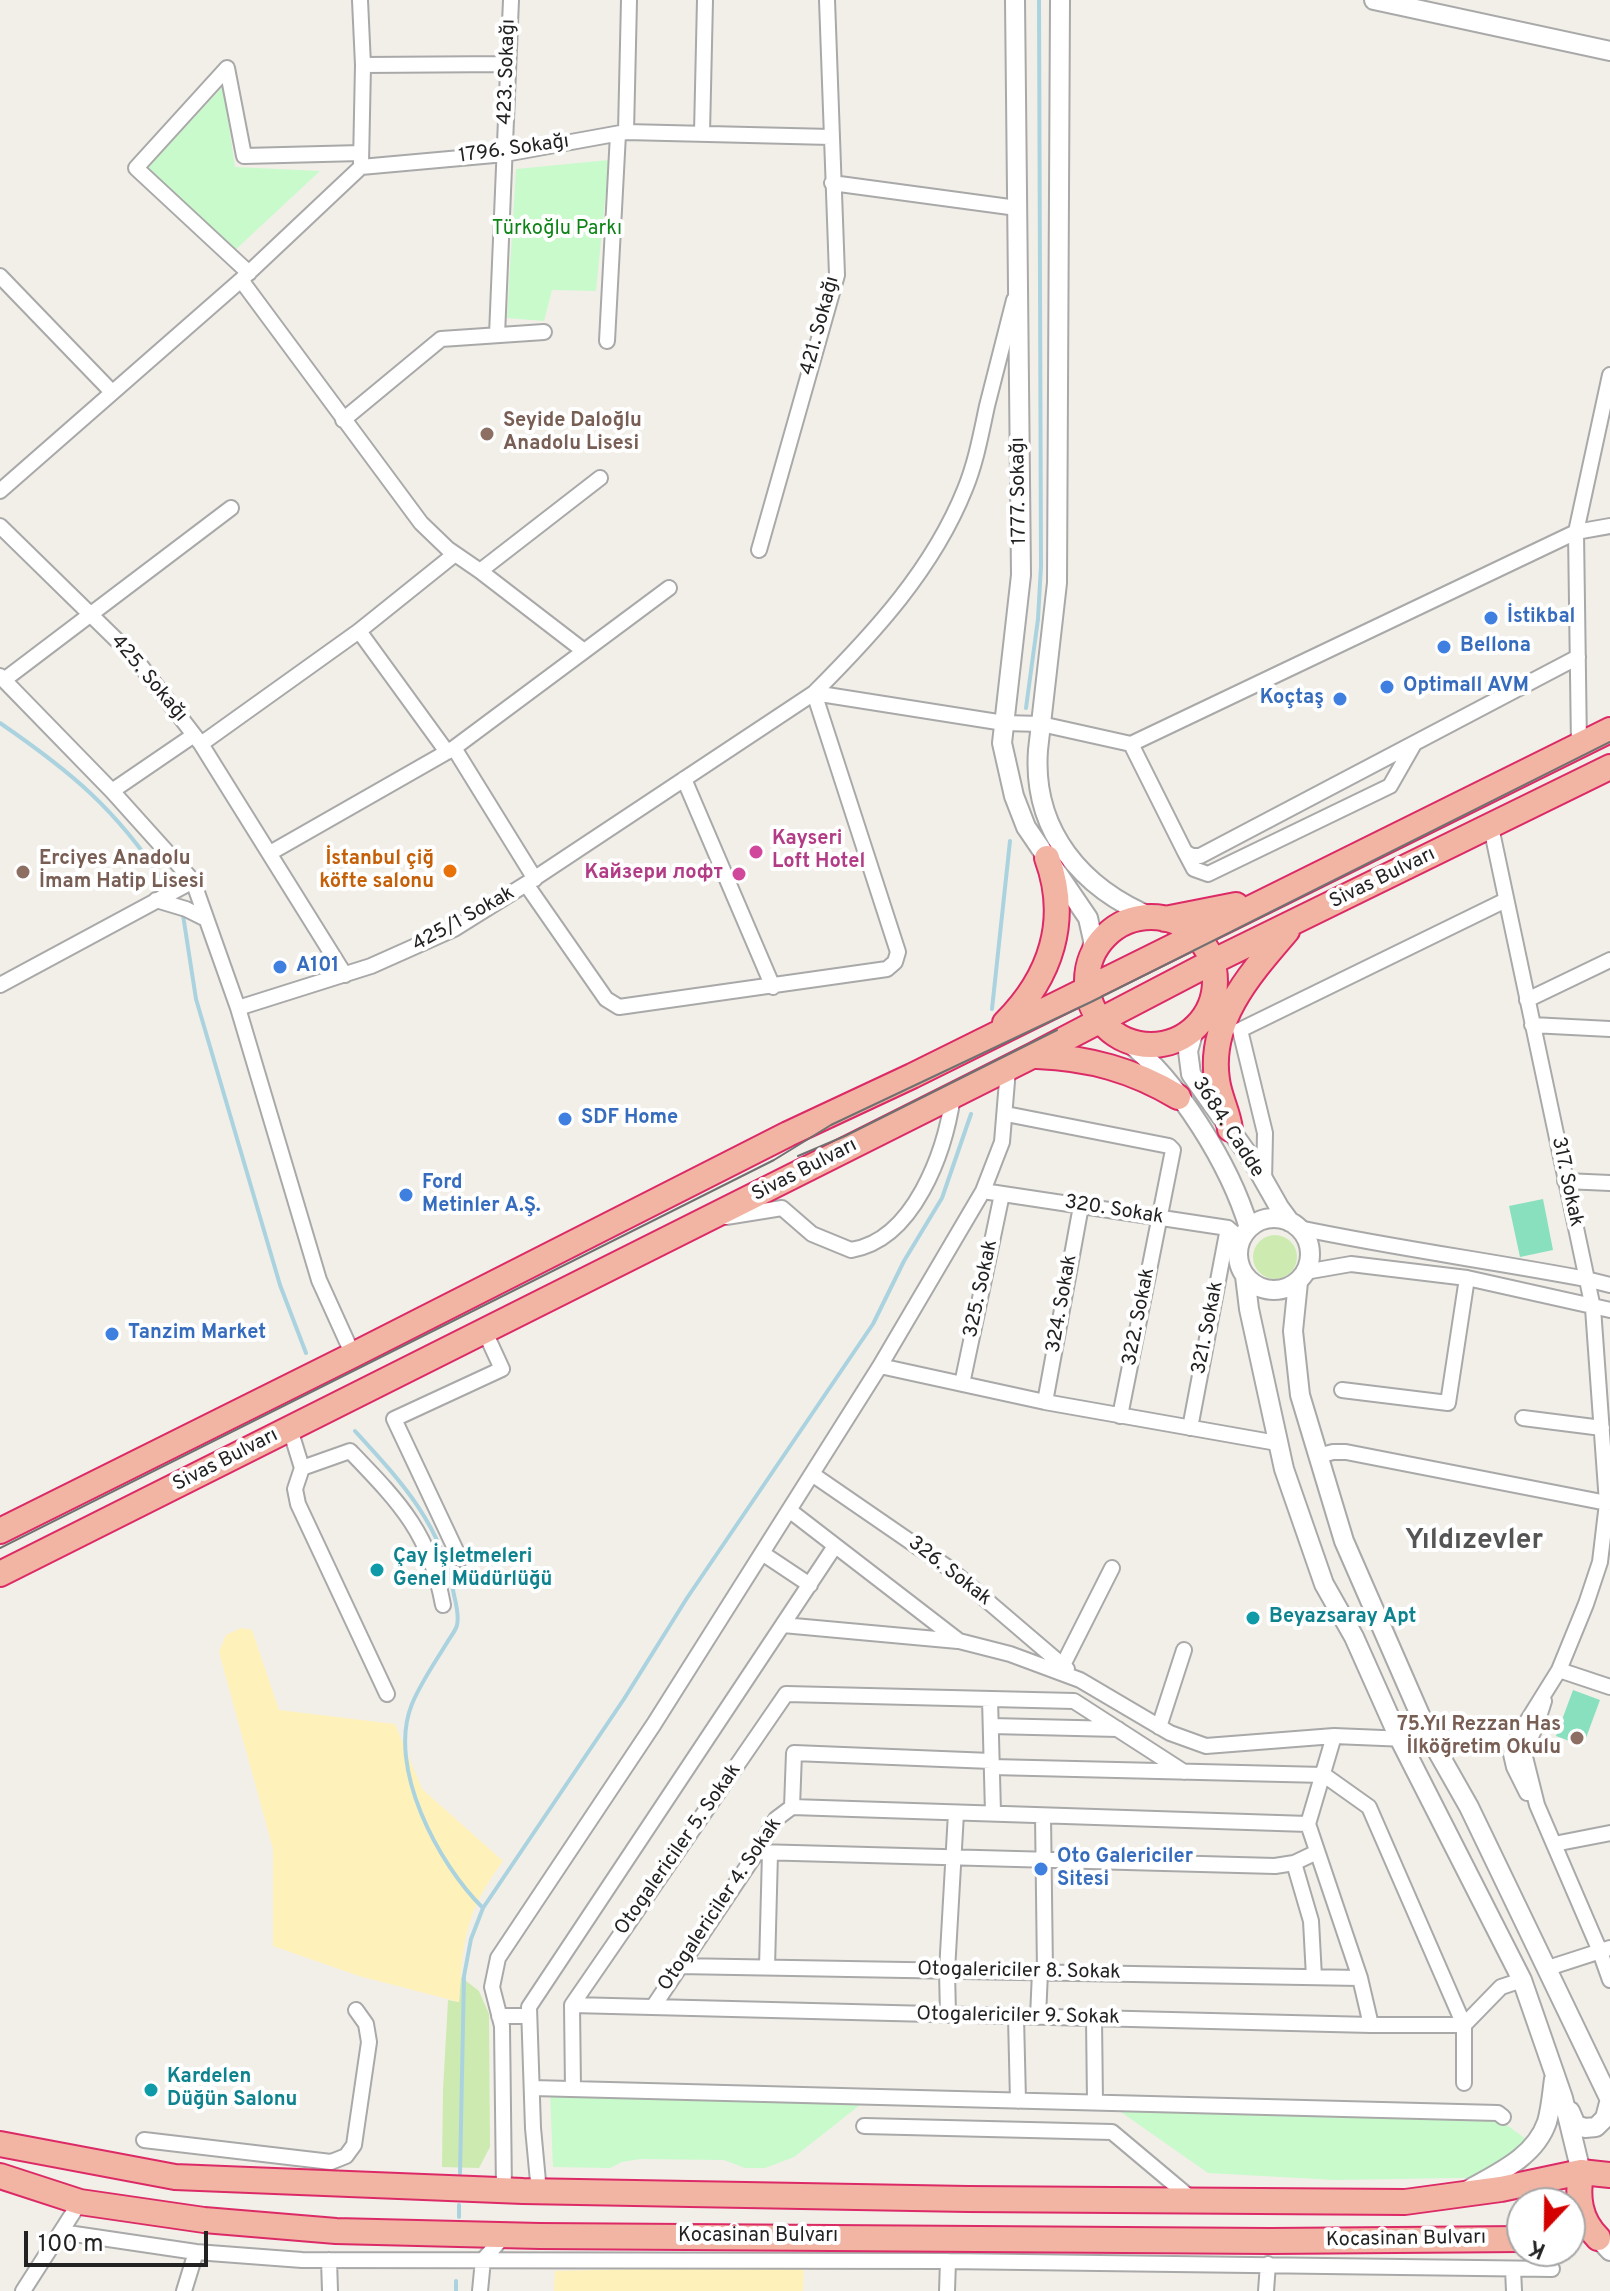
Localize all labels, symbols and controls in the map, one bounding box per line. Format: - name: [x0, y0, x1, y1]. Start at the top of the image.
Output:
- street label: 423. Sokağı: [494, 19, 522, 125]
- street label: 1796. Sokağı: [457, 130, 571, 170]
- park label: Türkoğlu Parkı: [492, 218, 622, 242]
- street label: 421. Sokağı: [796, 274, 846, 378]
- place label: Seyide Daloğlu Anadolu Lisesi: [503, 410, 642, 457]
- marker: Seyide Daloğlu Anadolu Lisesi: [478, 425, 496, 443]
- street label: 1777. Sokağı: [1007, 437, 1033, 545]
- place label: İstikbal: [1507, 606, 1575, 630]
- marker: İstikbal: [1482, 609, 1500, 627]
- street label: 425. Sokağı: [105, 631, 191, 727]
- place label: Bellona: [1460, 635, 1531, 659]
- marker: Bellona: [1435, 638, 1453, 656]
- place label: Optimall AVM: [1403, 675, 1529, 699]
- marker: Optimall AVM: [1378, 678, 1396, 696]
- place label: Koçtaş: [1260, 687, 1324, 711]
- marker: Koçtaş: [1331, 690, 1349, 708]
- place label: Kayseri Loft Hotel: [772, 828, 865, 875]
- marker: Kayseri Loft Hotel: [747, 843, 765, 861]
- street label: Sivas Bulvarı: [1326, 843, 1440, 915]
- place label: Erciyes Anadolu İmam Hatip Lisesi: [39, 848, 204, 895]
- place label: İstanbul çiğ köfte salonu: [319, 848, 434, 895]
- marker: İstanbul çiğ köfte salonu: [441, 862, 459, 880]
- place label: Кайзери лофт: [585, 862, 723, 886]
- marker: Erciyes Anadolu İmam Hatip Lisesi: [14, 863, 32, 881]
- marker: Кайзери лофт: [730, 865, 748, 883]
- street label: 425/1 Sokak: [409, 882, 519, 958]
- place label: A101: [296, 955, 339, 979]
- marker: A101: [271, 958, 289, 976]
- street label: 3684. Cadde: [1186, 1073, 1268, 1183]
- place label: SDF Home: [581, 1107, 678, 1131]
- marker: SDF Home: [556, 1110, 574, 1128]
- street label: Sivas Bulvarı: [749, 1134, 861, 1208]
- street label: 317. Sokak: [1545, 1135, 1587, 1229]
- place label: Ford Metinler A.Ş.: [422, 1172, 540, 1219]
- marker: Ford Metinler A.Ş.: [397, 1186, 415, 1204]
- street label: 320. Sokak: [1063, 1191, 1165, 1231]
- street label: 325. Sokak: [960, 1238, 1004, 1340]
- street label: 324. Sokak: [1043, 1253, 1083, 1355]
- street label: 322. Sokak: [1119, 1266, 1161, 1368]
- street label: 321. Sokak: [1188, 1279, 1230, 1377]
- place label: Tanzim Market: [128, 1322, 266, 1346]
- marker: Tanzim Market: [103, 1325, 121, 1343]
- street label: Sivas Bulvarı: [170, 1424, 282, 1498]
- district label: Yıldızevler: [1405, 1525, 1543, 1559]
- street label: 326. Sokak: [903, 1532, 995, 1612]
- place label: Çay İşletmeleri Genel Müdürlüğü: [393, 1546, 552, 1593]
- marker: Çay İşletmeleri Genel Müdürlüğü: [368, 1561, 386, 1579]
- place label: Beyazsaray Apt: [1269, 1606, 1416, 1630]
- marker: Beyazsaray Apt: [1244, 1609, 1262, 1627]
- place label: 75.Yıl Rezzan Has İlköğretim Okulu: [1397, 1714, 1561, 1761]
- marker: 75.Yıl Rezzan Has İlköğretim Okulu: [1568, 1729, 1586, 1747]
- street label: Otogalericiler 5. Sokak: [611, 1760, 747, 1940]
- street label: Otogalericiler 4. Sokak: [654, 1814, 788, 1996]
- place label: Oto Galericiler Sitesi: [1057, 1846, 1193, 1893]
- marker: Oto Galericiler Sitesi: [1032, 1860, 1050, 1878]
- street label: Otogalericiler 8. Sokak: [917, 1958, 1121, 1986]
- street label: Otogalericiler 9. Sokak: [916, 2003, 1120, 2031]
- place label: Kardelen Düğün Salonu: [167, 2066, 297, 2113]
- marker: Kardelen Düğün Salonu: [142, 2081, 160, 2099]
- north arrow: [1506, 2187, 1586, 2267]
- scale bar: [28, 2215, 212, 2265]
- street label: Kocasinan Bulvarı: [678, 2225, 838, 2249]
- street label: Kocasinan Bulvarı: [1326, 2227, 1486, 2253]
- text: 100 m: [38, 2230, 104, 2260]
- text: K: [1525, 2232, 1550, 2263]

